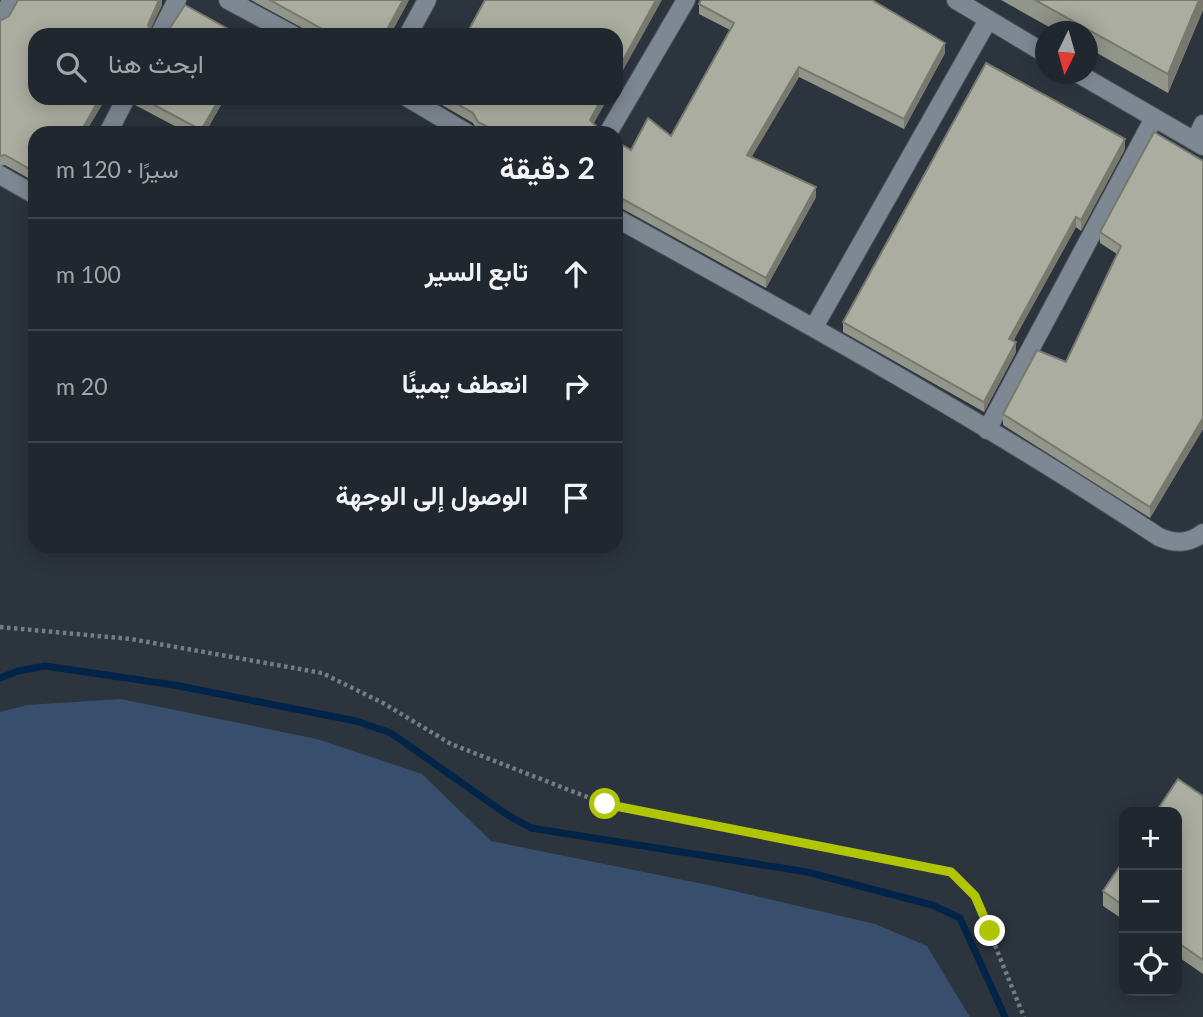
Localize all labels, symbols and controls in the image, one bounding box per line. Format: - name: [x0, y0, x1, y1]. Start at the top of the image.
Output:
- north arrow: [1035, 21, 1098, 84]
- search box: [28, 28, 623, 105]
- text: ابحث هنا: [108, 47, 204, 79]
- icon: search: [52, 48, 90, 86]
- text: 2 دقيقة: [500, 149, 595, 185]
- text: سيرًا · 120 m: [56, 155, 179, 183]
- text: تابع السير: [425, 255, 528, 287]
- icon: ahead: [557, 255, 595, 293]
- text: 100 m: [56, 260, 121, 288]
- text: انعطف يمينًا: [402, 367, 528, 399]
- icon: right: [557, 367, 595, 405]
- text: 20 m: [56, 372, 108, 400]
- text: الوصول إلى الوجهة: [336, 479, 528, 511]
- icon: arrive: [557, 479, 595, 517]
- route start: [589, 788, 620, 819]
- map controls: [1119, 807, 1182, 996]
- button: +: [1119, 807, 1182, 870]
- button: −: [1119, 870, 1182, 933]
- route end: [974, 915, 1005, 946]
- button: locate: [1119, 933, 1182, 996]

